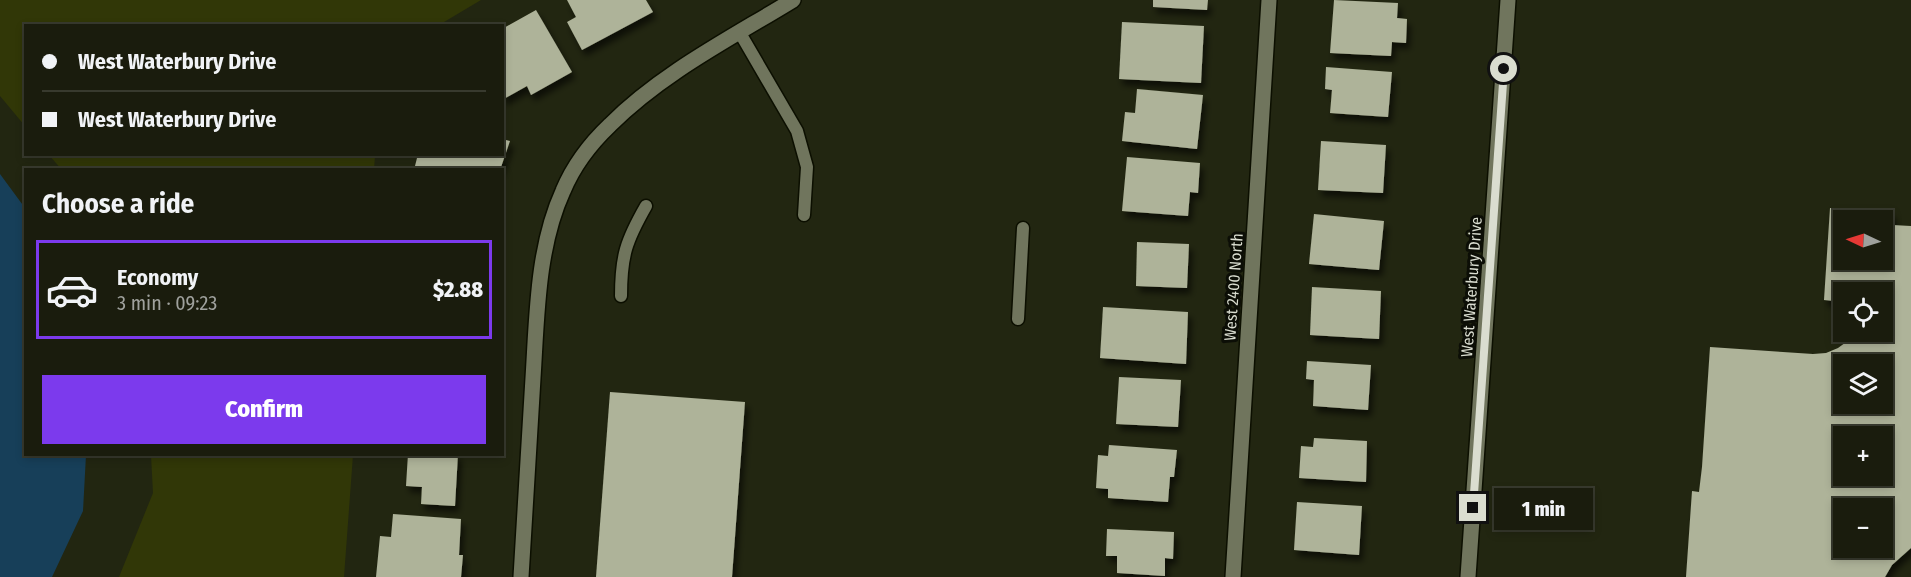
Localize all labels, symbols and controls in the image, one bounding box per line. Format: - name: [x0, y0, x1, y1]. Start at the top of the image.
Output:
- text: West Waterbury Drive: [78, 48, 276, 75]
- route start: [1490, 55, 1517, 82]
- text: West Waterbury Drive: [78, 106, 276, 133]
- text: Choose a ride: [42, 188, 194, 220]
- north arrow: [1833, 210, 1893, 270]
- map controls: [1833, 210, 1893, 558]
- street label: West Waterbury Drive: [1457, 216, 1486, 358]
- street label: West 2400 North: [1220, 233, 1247, 341]
- icon: car: [45, 263, 99, 317]
- text: Economy: [117, 264, 198, 291]
- text: $2.88: [433, 276, 483, 303]
- button: locate: [1833, 282, 1893, 342]
- text: 3 min · 09:23: [117, 291, 217, 315]
- button: layers: [1833, 354, 1893, 414]
- button: Confirm: [42, 375, 486, 444]
- button: +: [1833, 426, 1893, 486]
- callout: 1 min: [1494, 487, 1593, 529]
- route end: [1459, 494, 1486, 521]
- text: 1 min: [1522, 497, 1565, 521]
- button: −: [1833, 498, 1893, 558]

